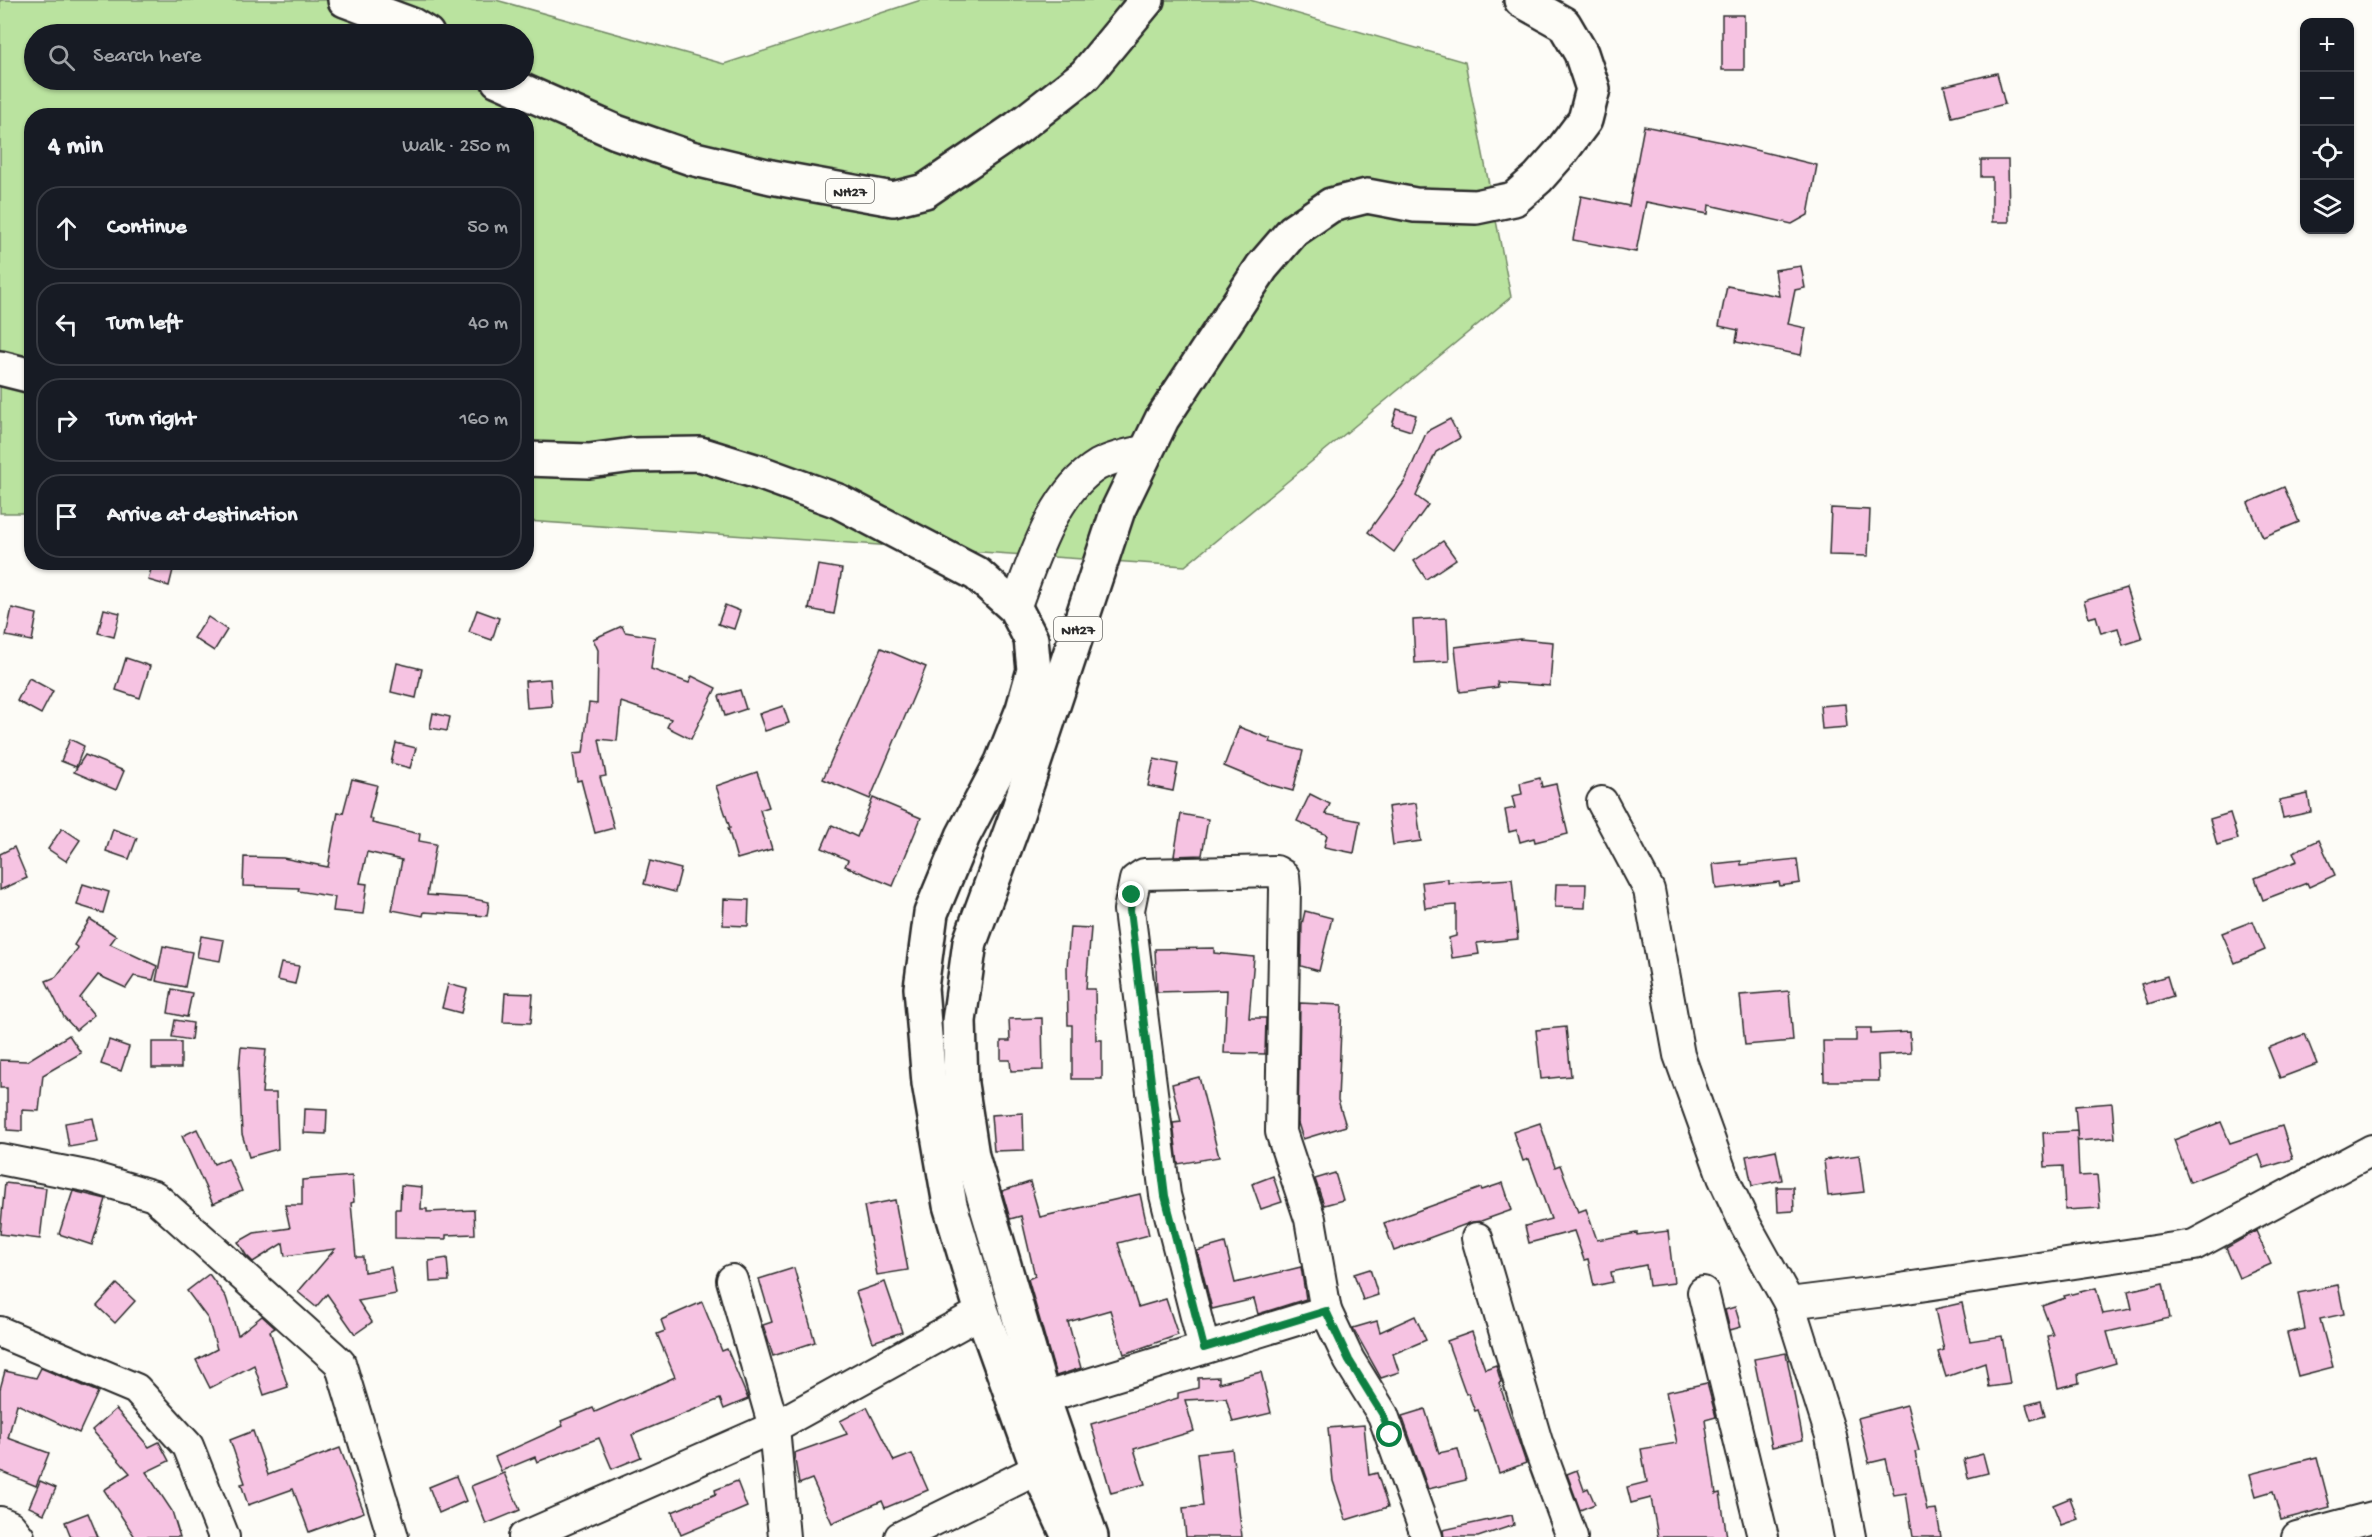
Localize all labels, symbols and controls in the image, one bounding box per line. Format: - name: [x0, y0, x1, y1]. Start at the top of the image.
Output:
- map controls: [2300, 18, 2354, 234]
- button: +: [2300, 18, 2354, 72]
- search box: [24, 24, 534, 90]
- icon: search: [45, 41, 78, 74]
- text: Search here: [93, 44, 201, 70]
- button: −: [2300, 72, 2354, 126]
- button: locate: [2300, 126, 2354, 180]
- text: 4 min: [48, 132, 103, 163]
- text: Walk · 250 m: [402, 136, 510, 159]
- road number: NH27: [826, 179, 874, 203]
- button: layers: [2300, 180, 2354, 234]
- icon: ahead: [50, 212, 83, 245]
- text: Continue: [107, 215, 187, 241]
- text: 50 m: [467, 217, 508, 240]
- icon: left: [50, 308, 83, 341]
- text: Turn left: [107, 311, 181, 337]
- text: 40 m: [468, 313, 508, 336]
- icon: right: [50, 404, 83, 437]
- text: Turn right: [107, 407, 195, 433]
- text: 160 m: [459, 409, 508, 432]
- icon: arrive: [50, 500, 83, 533]
- text: Arrive at destination: [107, 503, 297, 529]
- road number: NH27: [1054, 617, 1102, 641]
- route end: [1118, 881, 1144, 907]
- route start: [1376, 1421, 1402, 1447]

